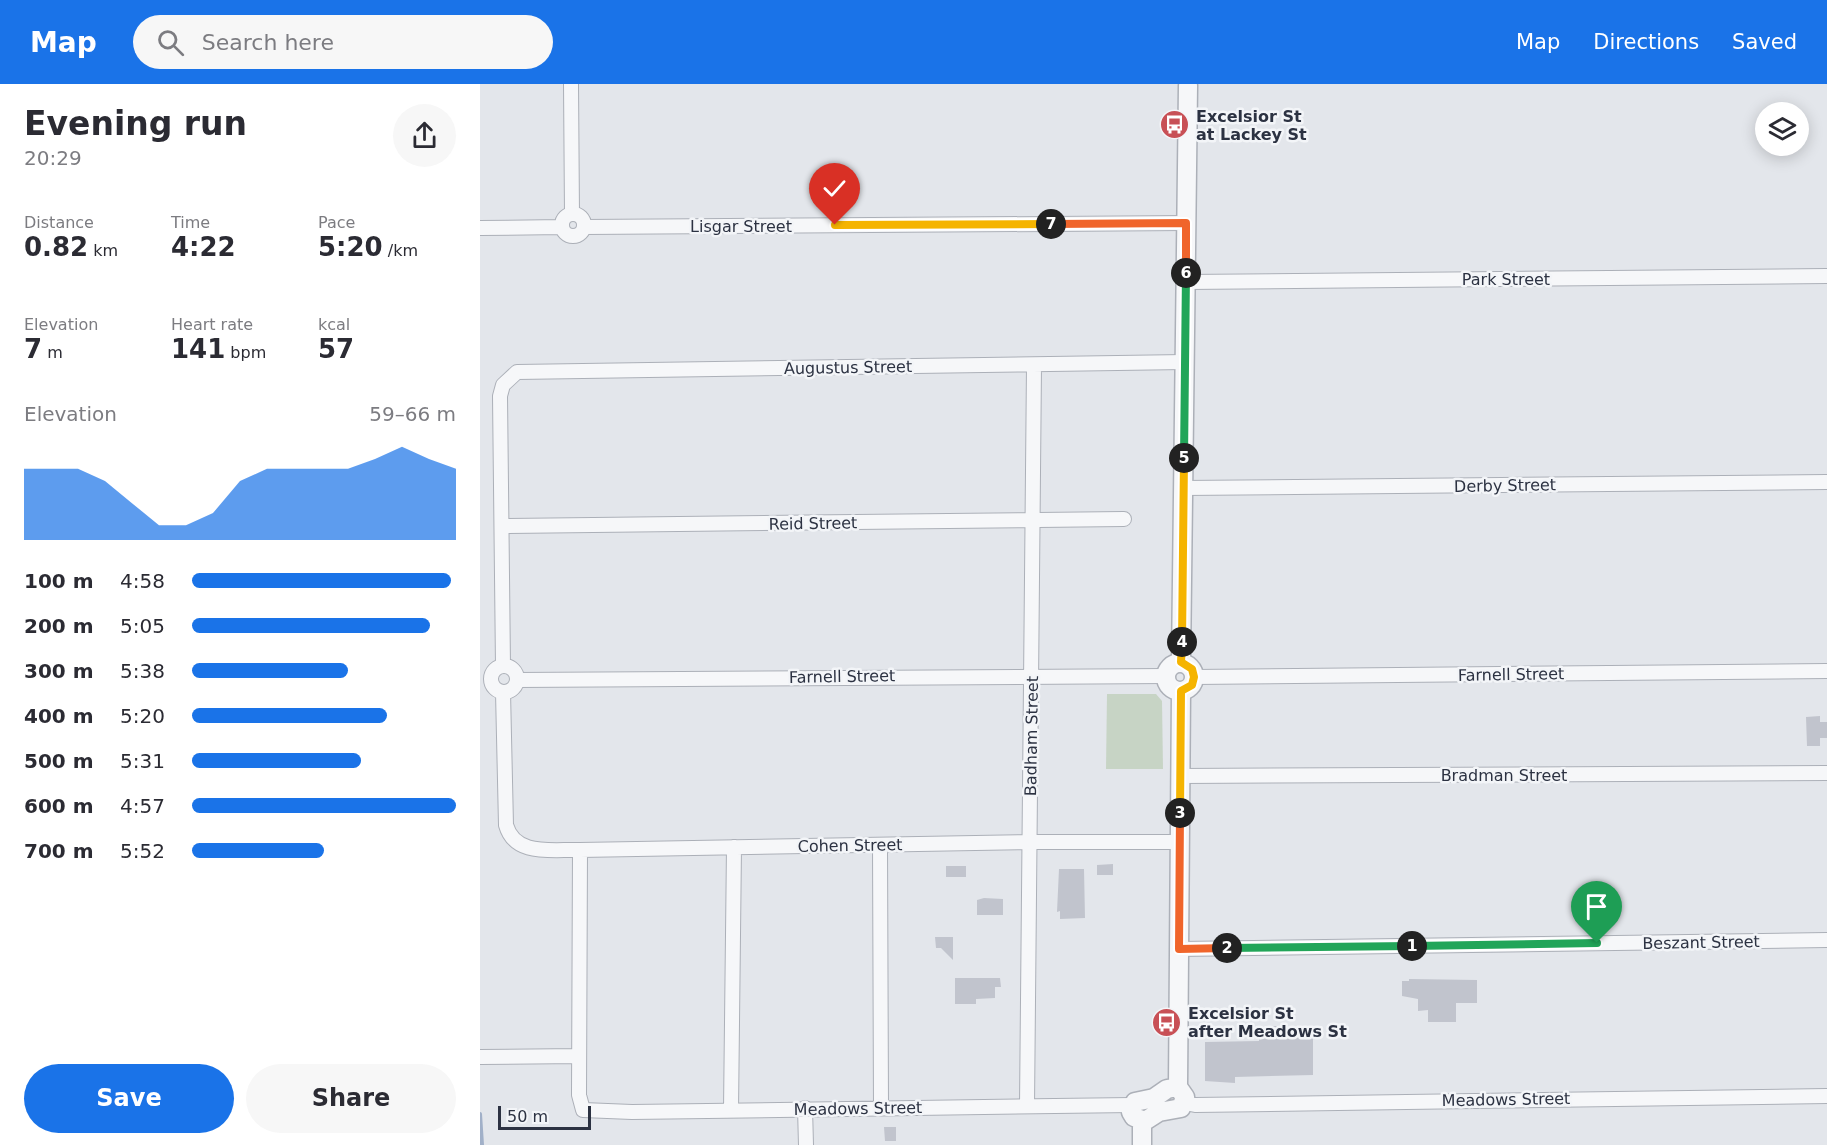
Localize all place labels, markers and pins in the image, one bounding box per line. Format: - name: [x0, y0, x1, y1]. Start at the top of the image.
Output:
- place label: Excelsior St at Lackey St: [1196, 107, 1307, 144]
- bus stop icon: Excelsior St at Lackey St: [1159, 109, 1191, 141]
- pin: [809, 163, 860, 225]
- pin: 7: [1036, 209, 1066, 239]
- pin: 6: [1171, 258, 1201, 288]
- pin: 5: [1169, 443, 1199, 473]
- pin: 4: [1167, 627, 1197, 657]
- pin: 3: [1165, 798, 1195, 828]
- pin: [1571, 881, 1622, 943]
- pin: 1: [1397, 931, 1427, 961]
- pin: 2: [1212, 933, 1242, 963]
- place label: Excelsior St after Meadows St: [1188, 1004, 1347, 1041]
- bus stop icon: Excelsior St after Meadows St: [1151, 1006, 1183, 1038]

